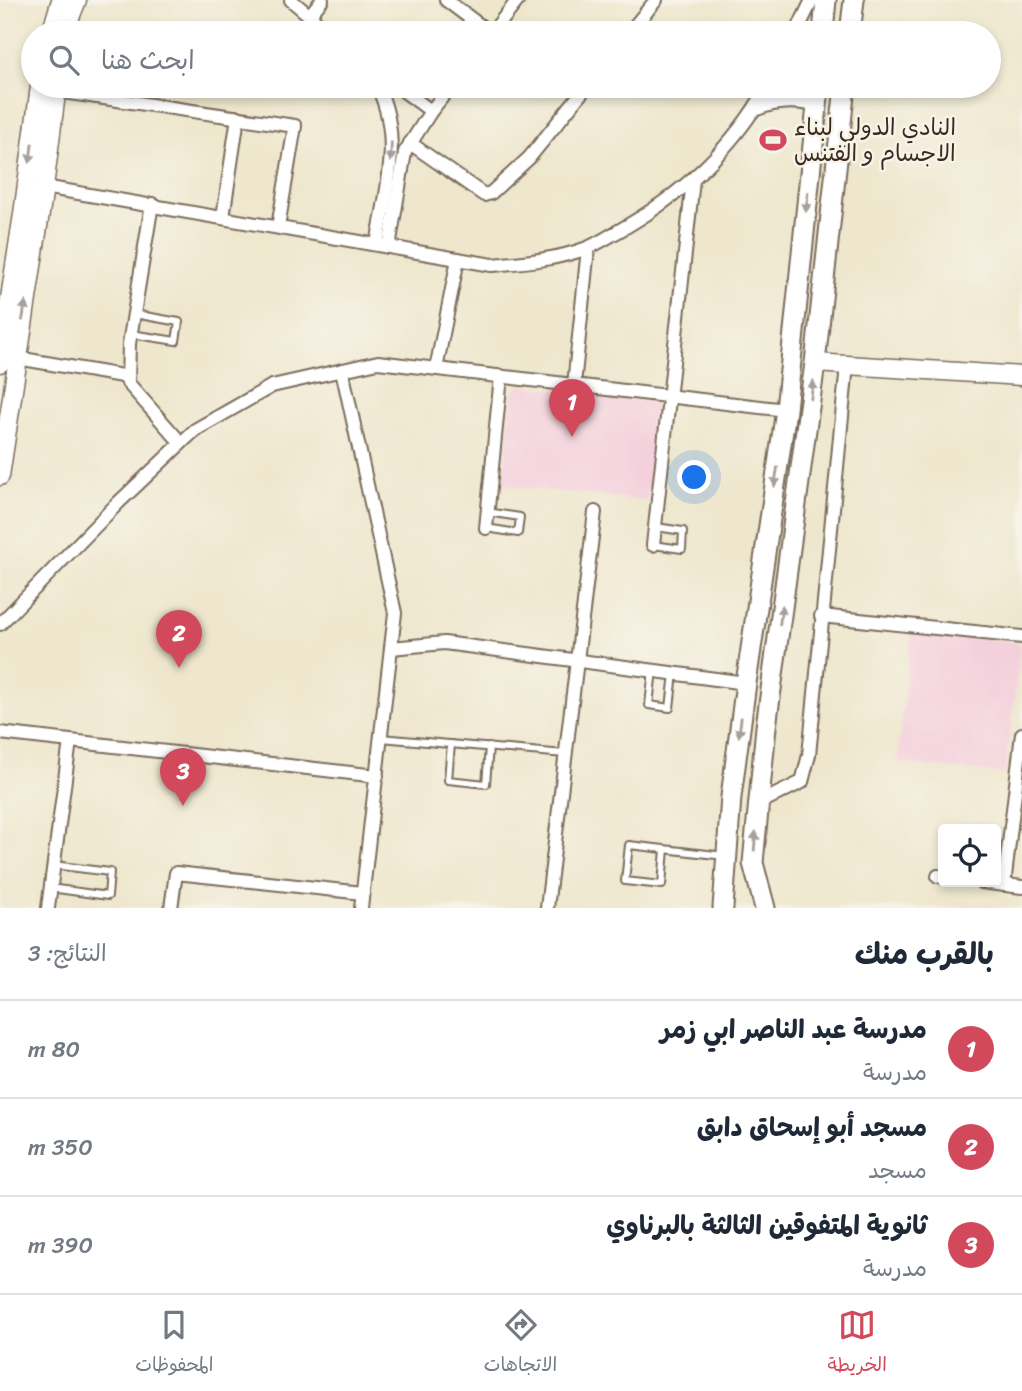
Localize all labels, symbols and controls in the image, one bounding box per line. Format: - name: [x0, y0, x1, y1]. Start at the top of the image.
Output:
- search box: [21, 21, 1001, 98]
- text: ابحث هنا: [101, 37, 195, 83]
- icon: search: [45, 41, 83, 79]
- place label: النادي الدولي لبناء الاجسام و الفتنس: [794, 107, 956, 174]
- sports icon: النادي الدولي لبناء الاجسام و الفتنس: [758, 125, 788, 155]
- one-way arrow: [385, 141, 396, 163]
- one-way arrow: [25, 143, 36, 165]
- one-way arrow: [802, 192, 813, 214]
- one-way arrow: [19, 300, 30, 322]
- pin: 1: [549, 379, 595, 437]
- one-way arrow: [806, 379, 817, 401]
- your location: [677, 460, 711, 494]
- one-way arrow: [771, 466, 782, 488]
- one-way arrow: [776, 604, 787, 626]
- pin: 2: [156, 610, 202, 668]
- one-way arrow: [735, 716, 746, 738]
- pin: 3: [160, 748, 206, 806]
- map controls: [938, 824, 1001, 887]
- button: locate: [938, 824, 1001, 887]
- one-way arrow: [750, 830, 761, 852]
- text: بالقرب منك: [855, 927, 994, 981]
- text: النتائج: 3: [28, 933, 107, 974]
- text: مدرسة عبد الناصر ابي زمر: [660, 1006, 927, 1052]
- text: 80 m: [28, 1029, 80, 1070]
- text: 1: [966, 1029, 976, 1070]
- text: مدرسة: [863, 1052, 927, 1093]
- text: مسجد أبو إسحاق دابق: [697, 1104, 927, 1150]
- text: 350 m: [28, 1127, 93, 1168]
- text: 2: [964, 1127, 978, 1168]
- text: مسجد: [868, 1150, 927, 1191]
- text: ثانوية المتفوقين الثالثة بالبرناوي: [606, 1202, 927, 1248]
- text: 390 m: [28, 1225, 93, 1266]
- text: 3: [965, 1225, 977, 1266]
- text: مدرسة: [863, 1248, 927, 1289]
- tab: المحفوظات: [135, 1306, 213, 1381]
- tab: الاتجاهات: [484, 1306, 557, 1381]
- tab: الخريطة: [828, 1306, 887, 1381]

